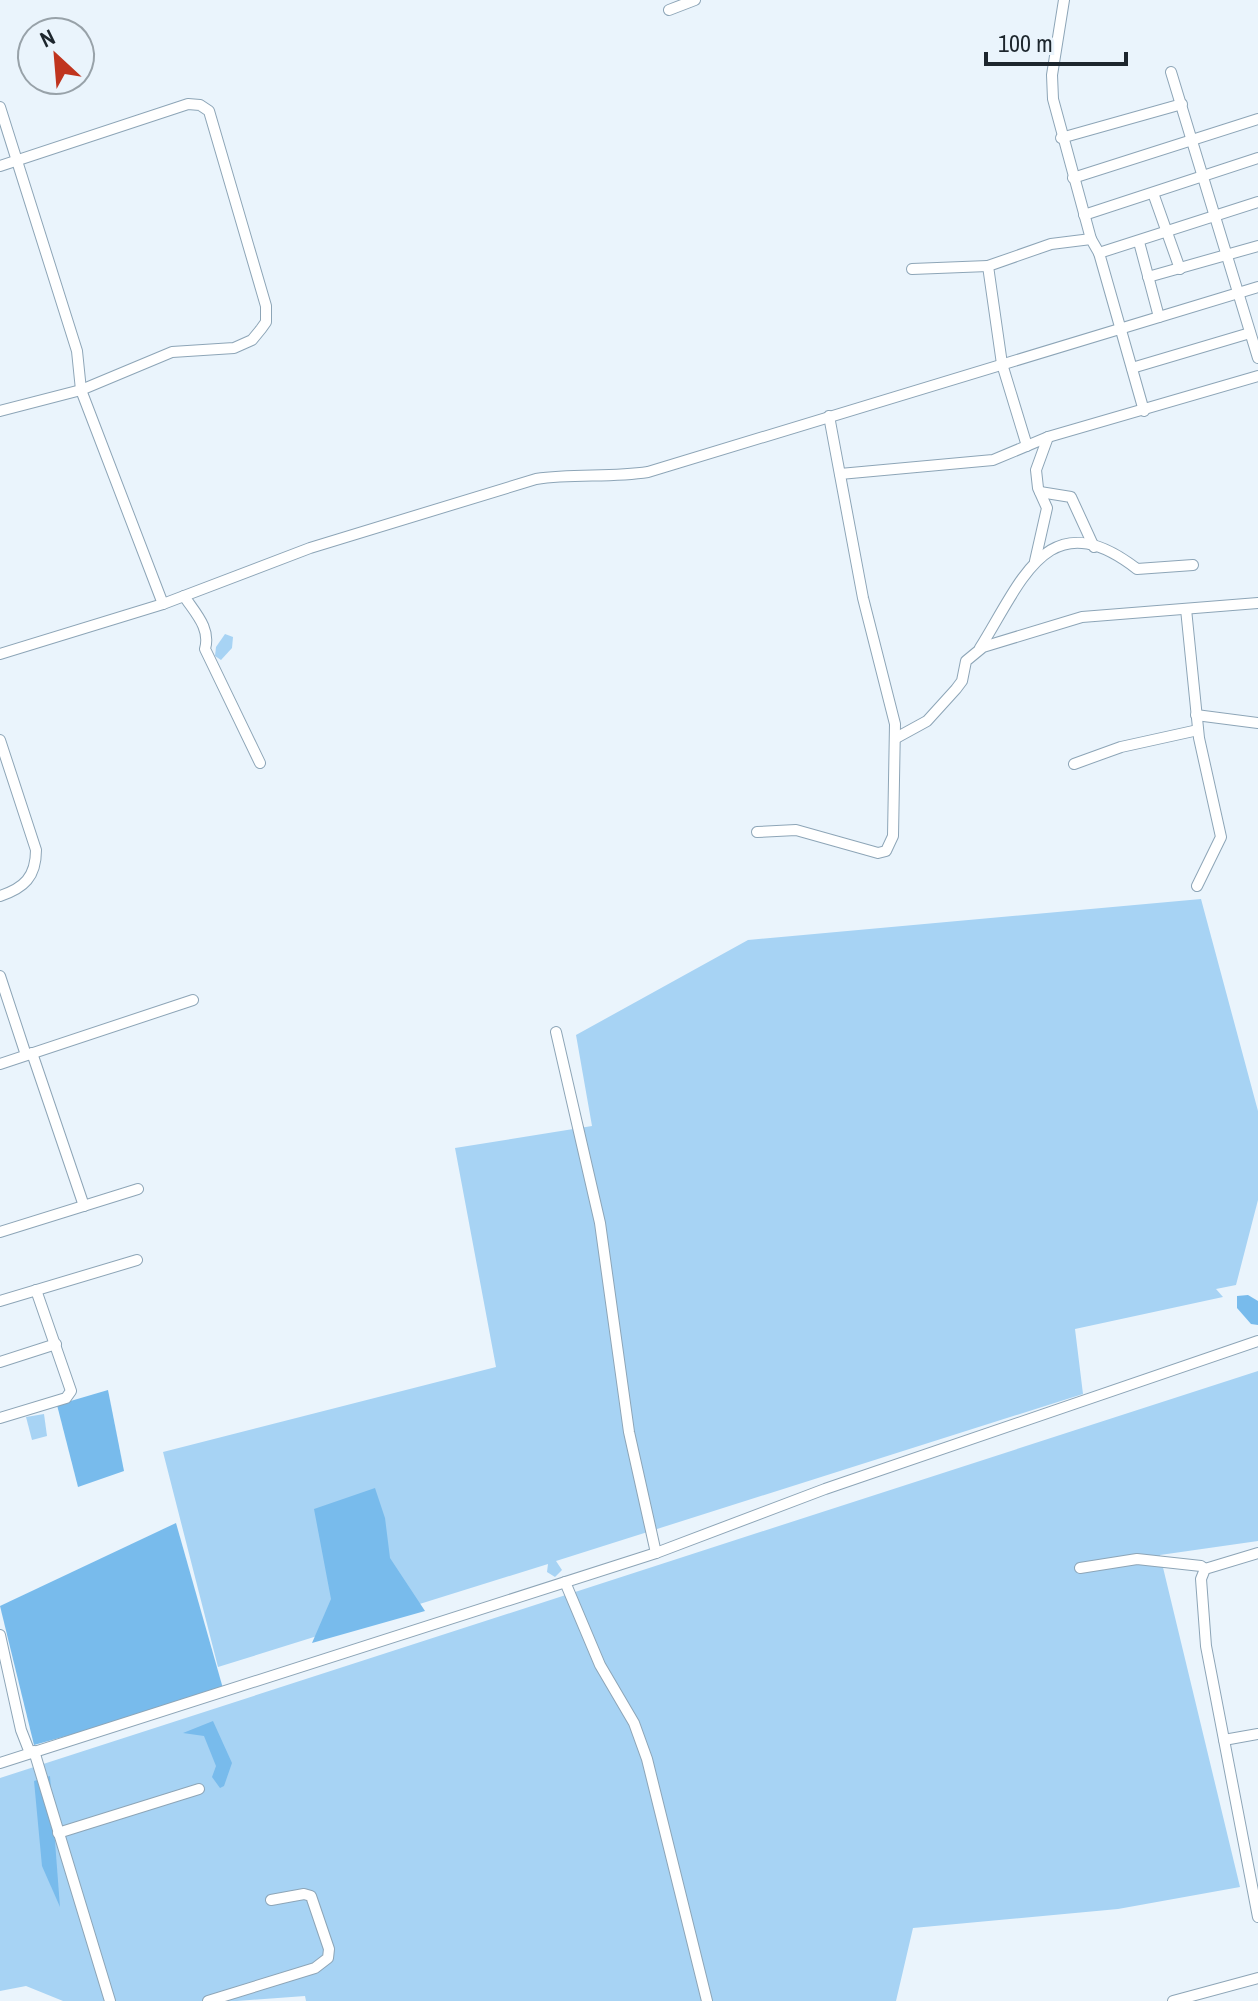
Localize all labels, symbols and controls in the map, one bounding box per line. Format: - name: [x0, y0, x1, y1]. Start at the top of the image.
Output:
- north arrow: [16, 16, 96, 96]
- scale bar: [986, 16, 1126, 66]
- text: N: [35, 22, 60, 54]
- text: 100 m: [998, 27, 1053, 59]

